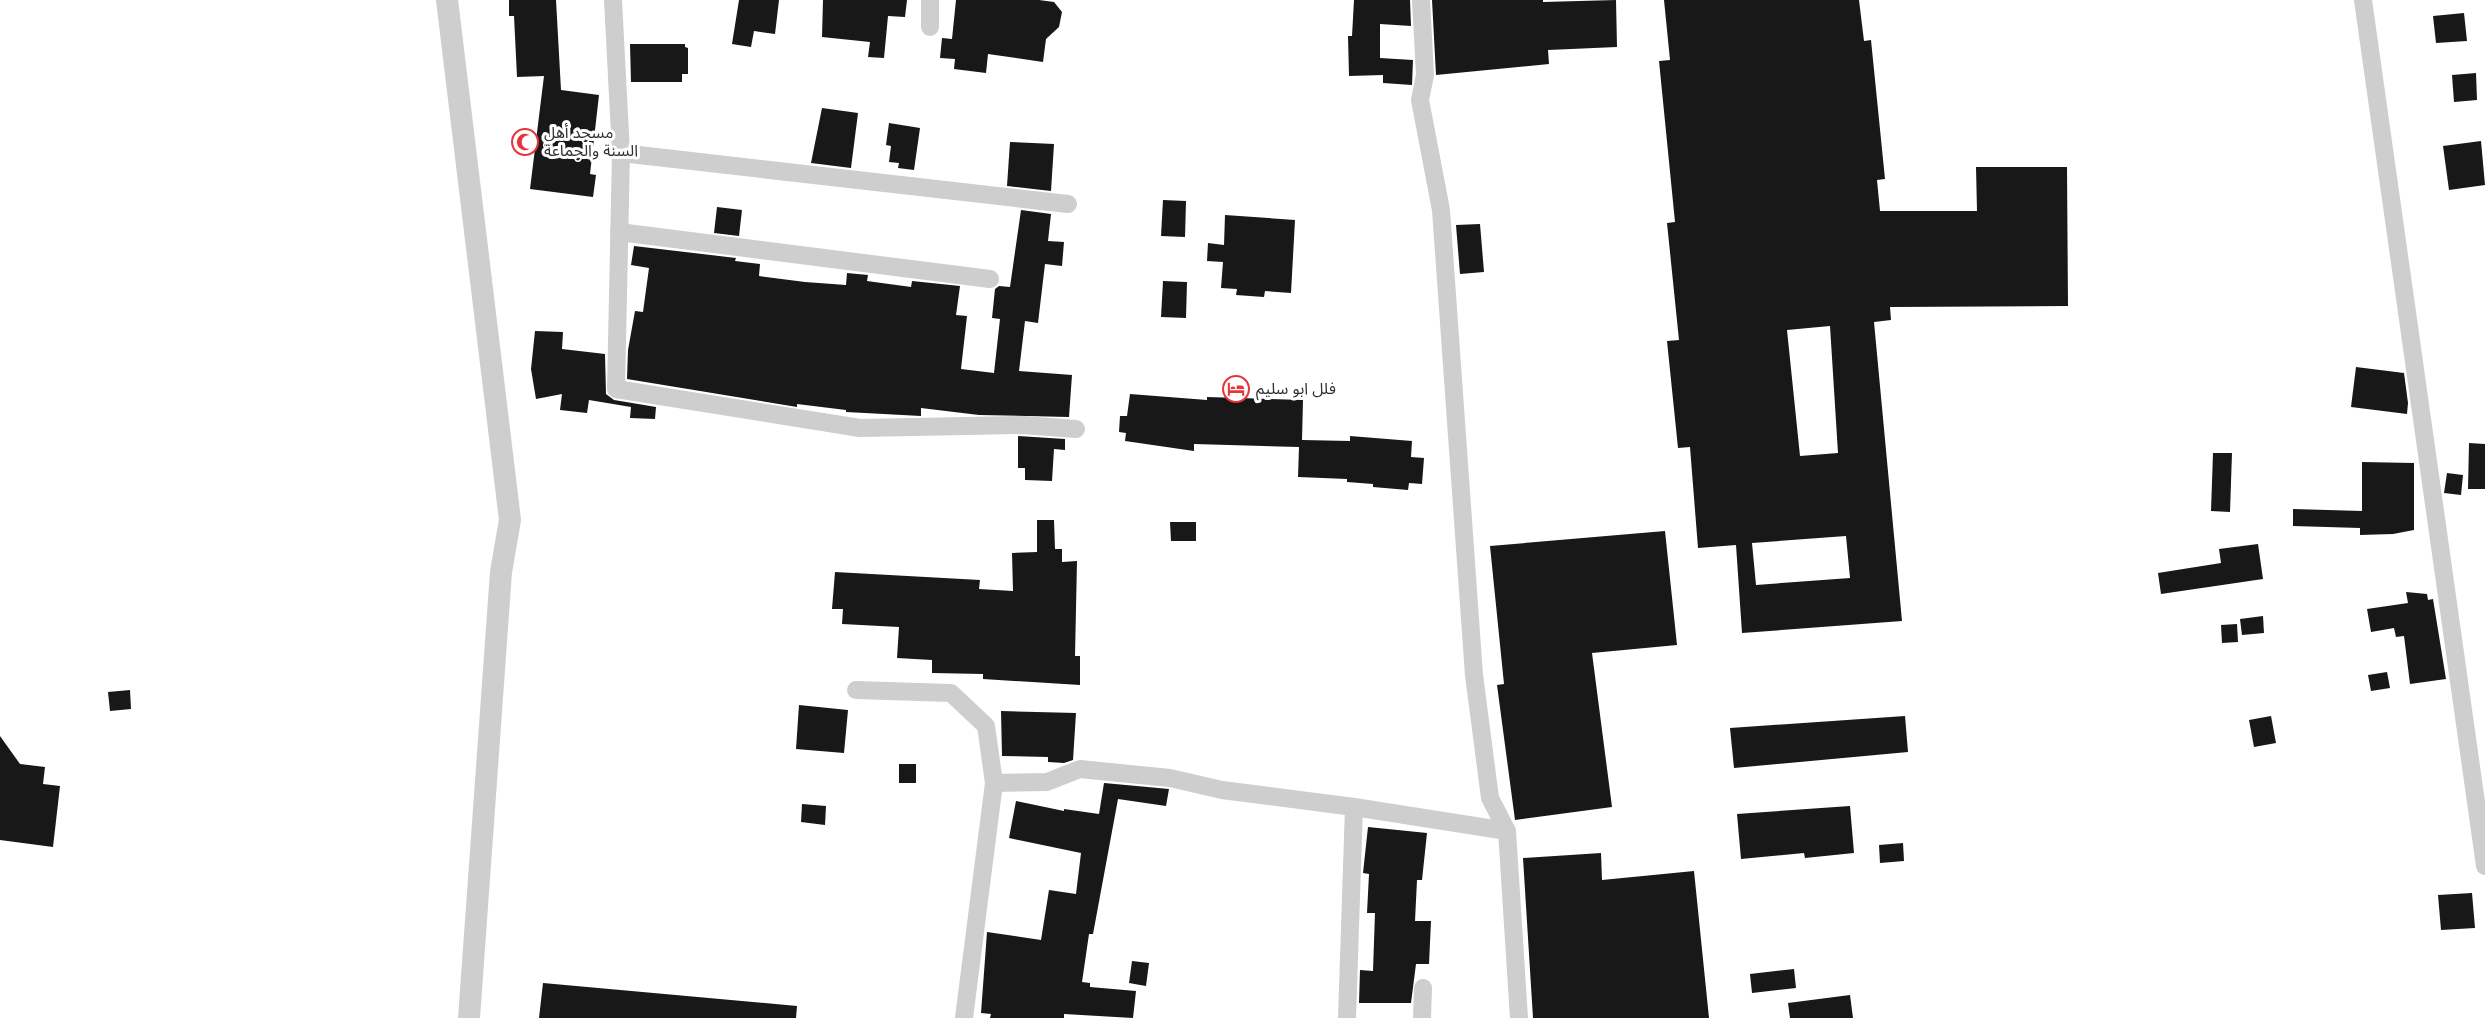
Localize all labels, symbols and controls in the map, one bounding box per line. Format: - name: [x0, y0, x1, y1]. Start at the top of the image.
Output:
- place label: مسجد أهل السنة والجماعة: [544, 122, 638, 162]
- mosque icon: مسجد أهل السنة والجماعة: [510, 127, 540, 157]
- hotel icon: فلل ابو سليم: [1221, 374, 1251, 404]
- place label: فلل ابو سليم: [1256, 378, 1336, 401]

